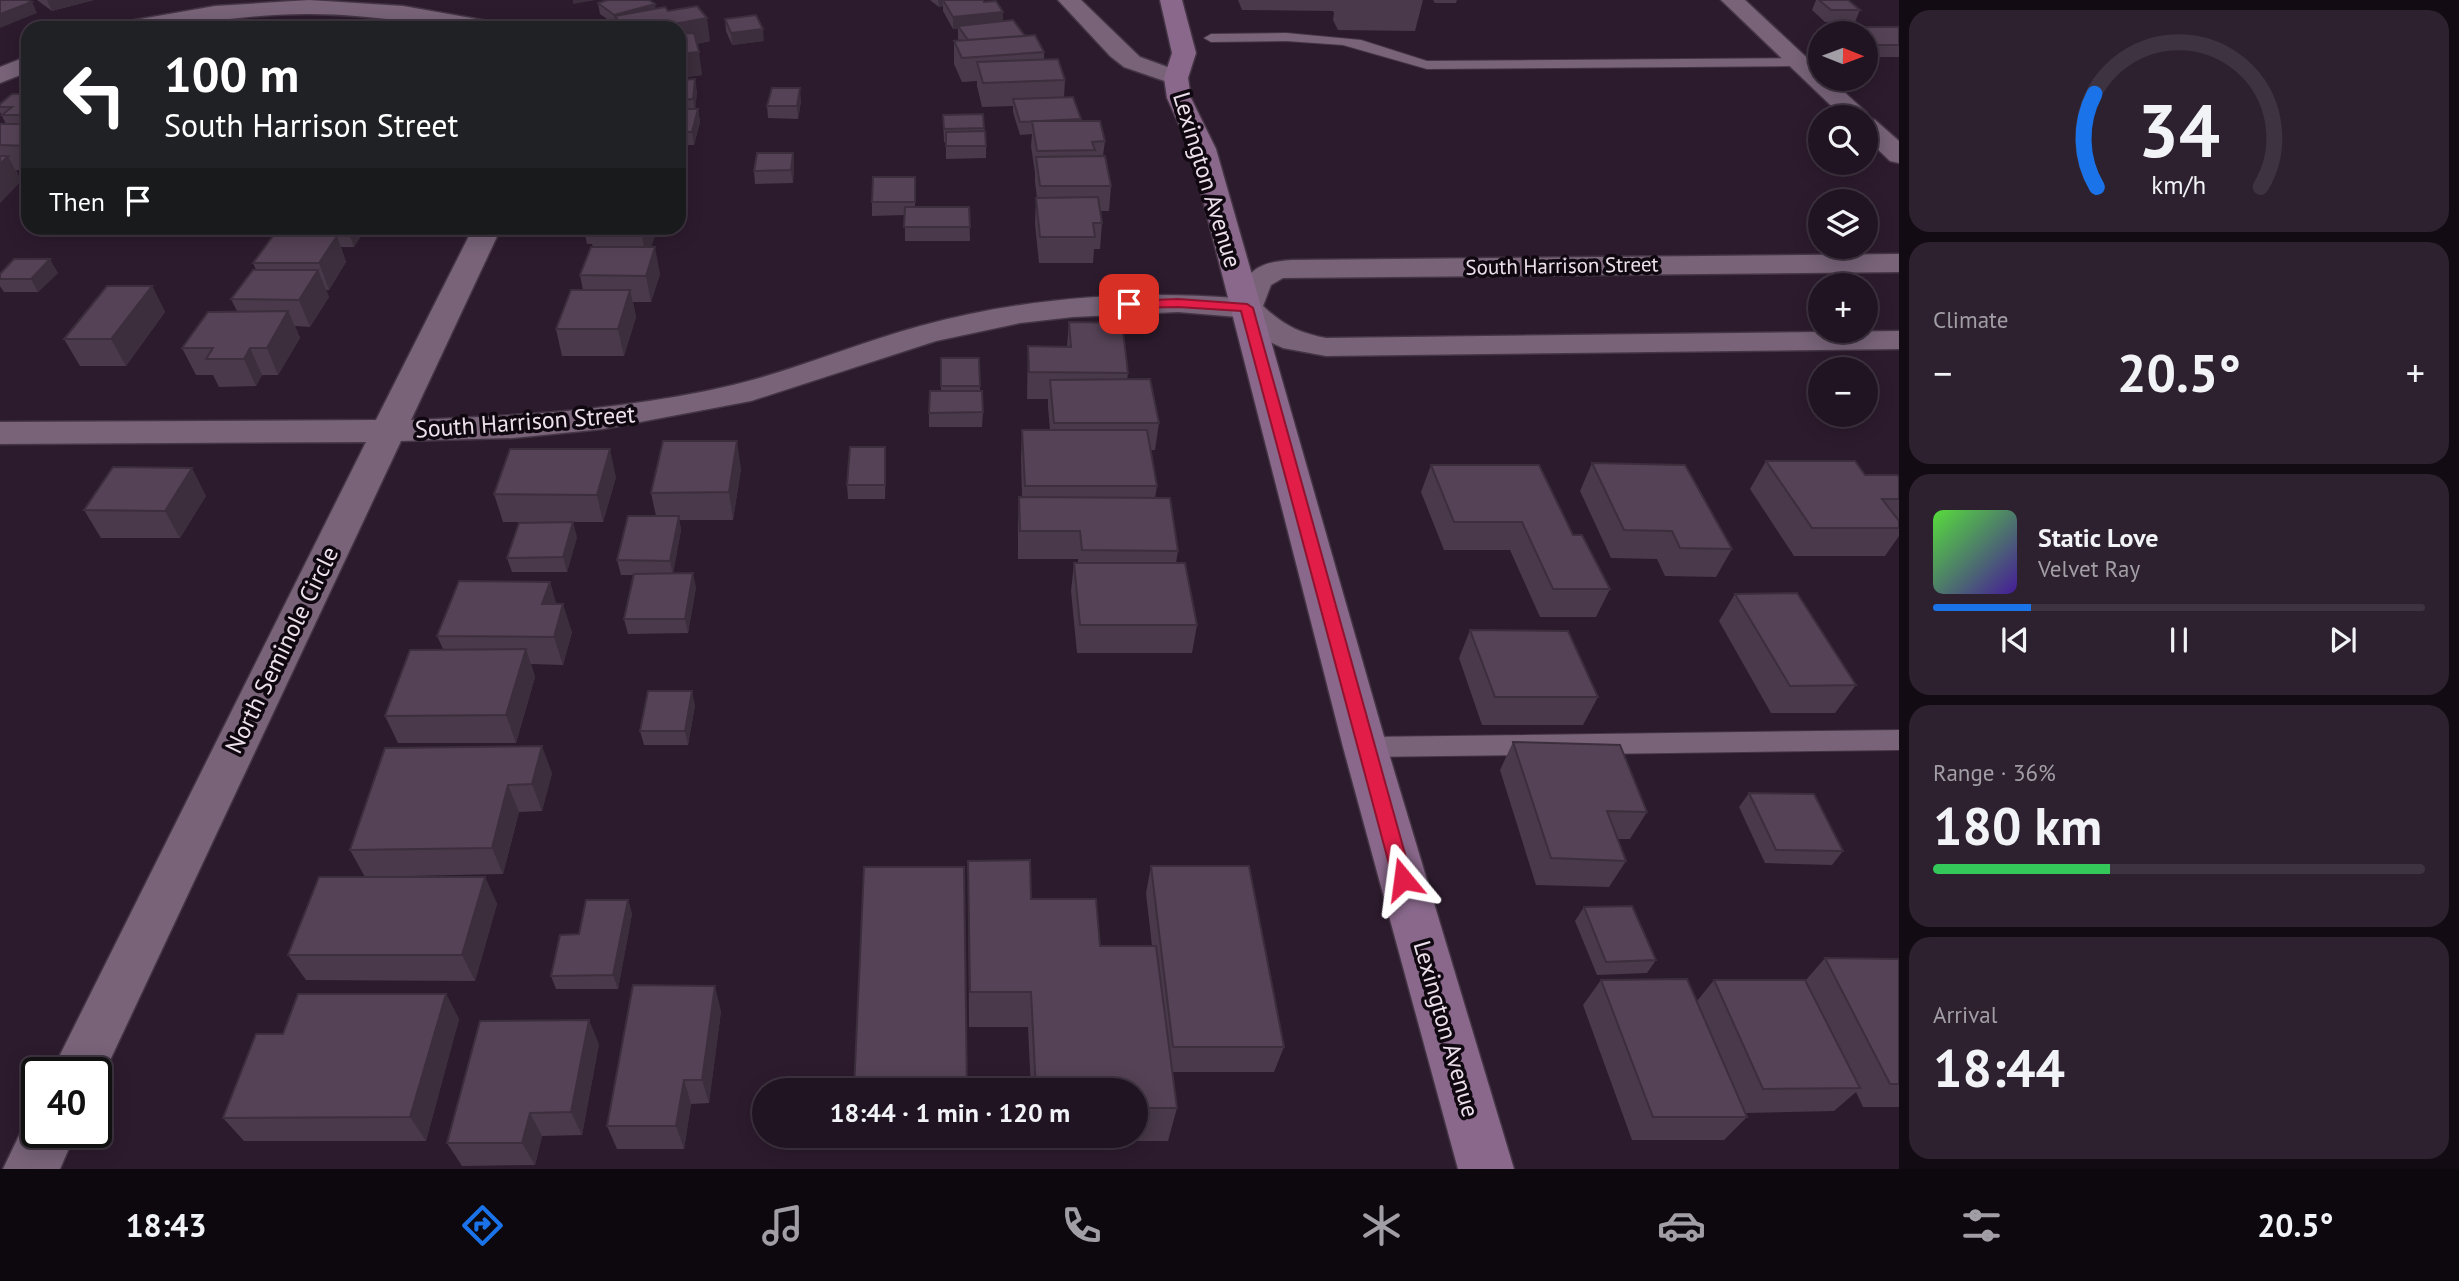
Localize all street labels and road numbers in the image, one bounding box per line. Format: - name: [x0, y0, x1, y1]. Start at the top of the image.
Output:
- street label: Lexington Avenue: [1166, 88, 1249, 271]
- street label: South Harrison Street: [1465, 250, 1659, 281]
- street label: South Harrison Street: [414, 398, 636, 445]
- street label: North Seminole Circle: [218, 541, 345, 758]
- street label: Lexington Avenue: [1407, 937, 1486, 1121]

